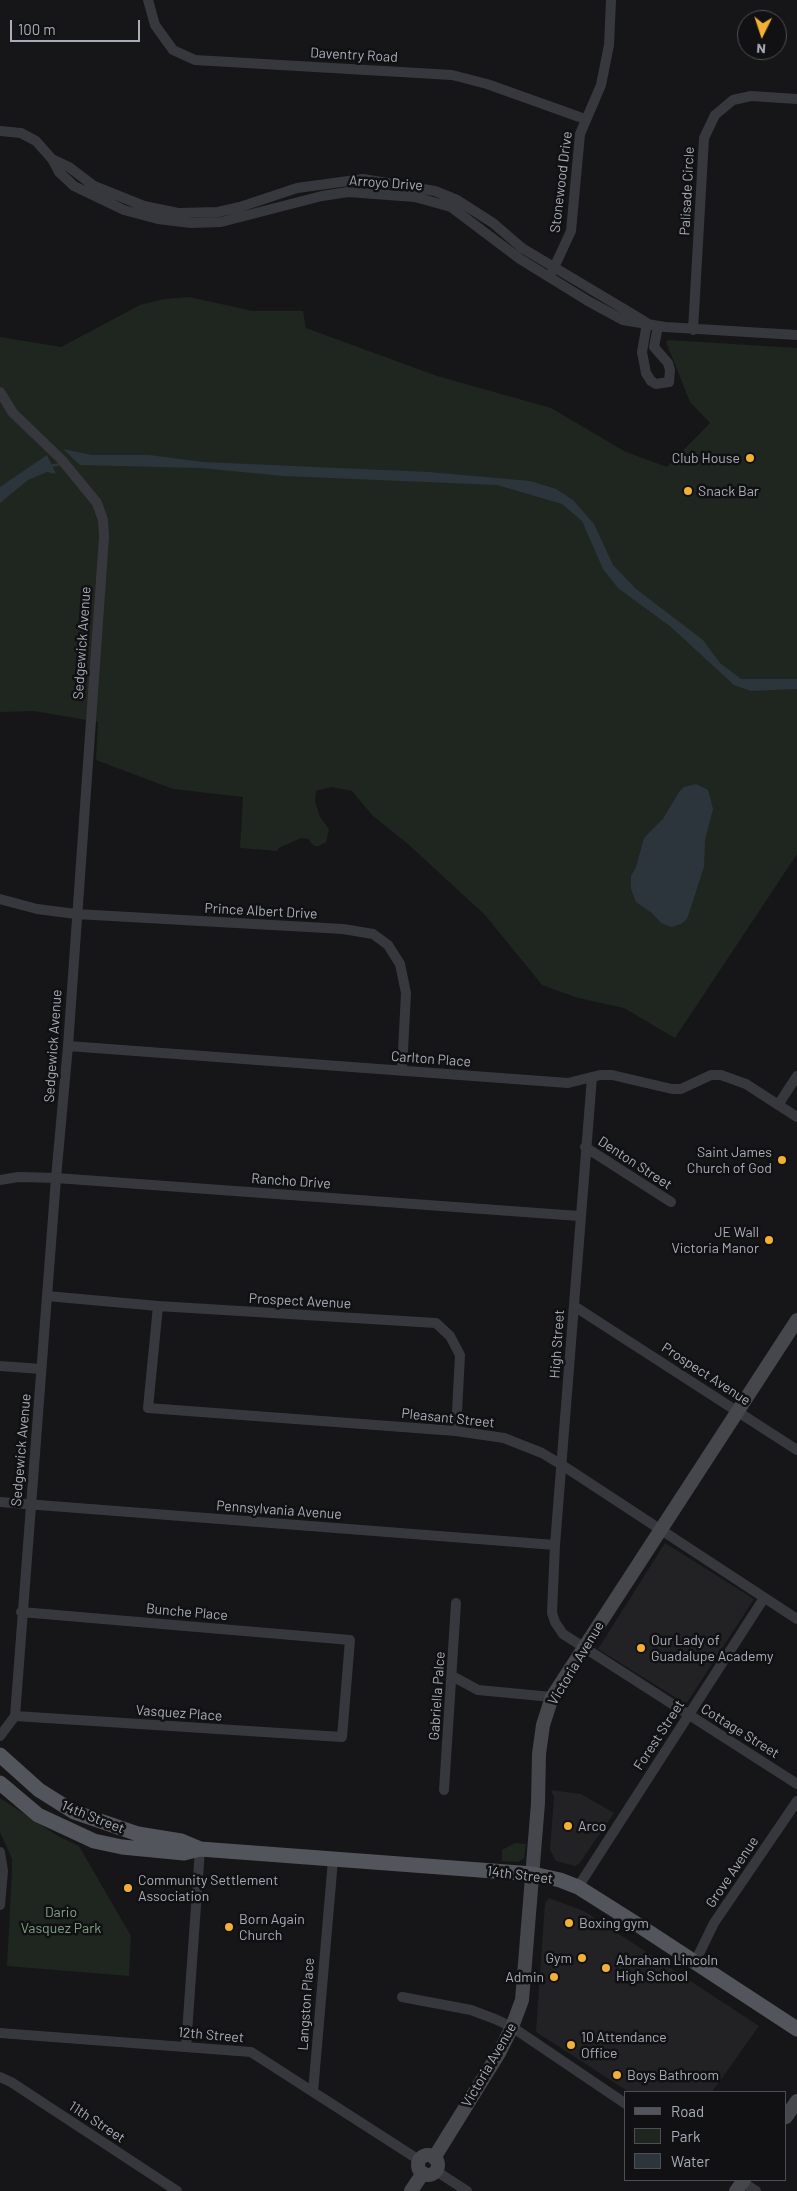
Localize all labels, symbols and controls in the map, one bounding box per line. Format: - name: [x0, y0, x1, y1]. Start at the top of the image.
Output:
- scale bar: [12, 10, 142, 42]
- north arrow: [737, 10, 787, 60]
- text: 100 m: [18, 20, 56, 38]
- text: N: [756, 41, 766, 58]
- street label: Daventry Road: [310, 44, 398, 66]
- street label: Stonewood Drive: [546, 130, 576, 234]
- street label: Palisade Circle: [676, 146, 698, 236]
- street label: Arroyo Drive: [349, 172, 423, 194]
- place label: Club House: [672, 450, 740, 466]
- marker: Club House: [744, 452, 756, 464]
- place label: Snack Bar: [698, 483, 759, 499]
- marker: Snack Bar: [682, 485, 694, 497]
- street label: Sedgewick Avenue: [70, 586, 94, 700]
- street label: Prince Albert Drive: [204, 900, 318, 922]
- street label: Sedgewick Avenue: [41, 989, 65, 1103]
- street label: Carlton Place: [390, 1048, 472, 1070]
- street label: Denton Street: [595, 1133, 675, 1193]
- place label: Saint James Church of God: [687, 1144, 772, 1176]
- marker: Saint James Church of God: [776, 1154, 788, 1166]
- street label: Rancho Drive: [251, 1170, 331, 1192]
- place label: JE Wall Victoria Manor: [671, 1224, 759, 1256]
- marker: JE Wall Victoria Manor: [763, 1234, 775, 1246]
- street label: Prospect Avenue: [248, 1290, 352, 1312]
- street label: High Street: [546, 1309, 568, 1379]
- street label: Prospect Avenue: [658, 1339, 754, 1409]
- street label: Sedgewick Avenue: [8, 1393, 34, 1507]
- street label: Pleasant Street: [401, 1405, 495, 1431]
- street label: Pennsylvania Avenue: [216, 1497, 342, 1523]
- street label: Bunche Place: [145, 1600, 229, 1624]
- street label: Victoria Avenue: [544, 1618, 608, 1708]
- place label: Our Lady of Guadalupe Academy: [651, 1632, 773, 1664]
- marker: Our Lady of Guadalupe Academy: [635, 1642, 647, 1654]
- street label: Gabriella Palce: [426, 1651, 448, 1741]
- street label: Forest Street: [630, 1697, 688, 1773]
- street label: Cottage Street: [698, 1700, 782, 1762]
- street label: Vasquez Place: [135, 1702, 223, 1724]
- street label: 14th Street: [59, 1797, 127, 1837]
- place label: Arco: [578, 1818, 606, 1834]
- marker: Arco: [562, 1820, 574, 1832]
- street label: Grove Avenue: [702, 1833, 762, 1911]
- street label: 14th Street: [486, 1863, 554, 1887]
- place label: Community Settlement Association: [138, 1872, 278, 1904]
- marker: Community Settlement Association: [122, 1882, 134, 1894]
- park label: Dario Vasquez Park: [21, 1904, 101, 1936]
- place label: Born Again Church: [239, 1911, 305, 1944]
- place label: Boxing gym: [579, 1915, 649, 1931]
- marker: Boxing gym: [563, 1917, 575, 1929]
- marker: Born Again Church: [223, 1921, 235, 1933]
- place label: Gym: [545, 1950, 572, 1966]
- marker: Gym: [576, 1952, 588, 1964]
- place label: Abraham Lincoln High School: [616, 1952, 718, 1984]
- street label: Langston Place: [294, 1957, 318, 2051]
- marker: Abraham Lincoln High School: [600, 1962, 612, 1974]
- place label: Admin: [505, 1969, 544, 1985]
- marker: Admin: [548, 1971, 560, 1983]
- street label: Victoria Avenue: [458, 2020, 520, 2110]
- street label: 12th Street: [177, 2024, 245, 2046]
- place label: 10 Attendance Office: [581, 2029, 667, 2062]
- marker: 10 Attendance Office: [565, 2039, 577, 2051]
- place label: Boys Bathroom: [627, 2067, 719, 2083]
- marker: Boys Bathroom: [611, 2069, 623, 2081]
- legend: [624, 2091, 787, 2181]
- street label: 11th Street: [66, 2098, 128, 2146]
- text: Road: [671, 2102, 704, 2120]
- text: Park: [671, 2127, 700, 2145]
- text: Water: [671, 2152, 710, 2170]

